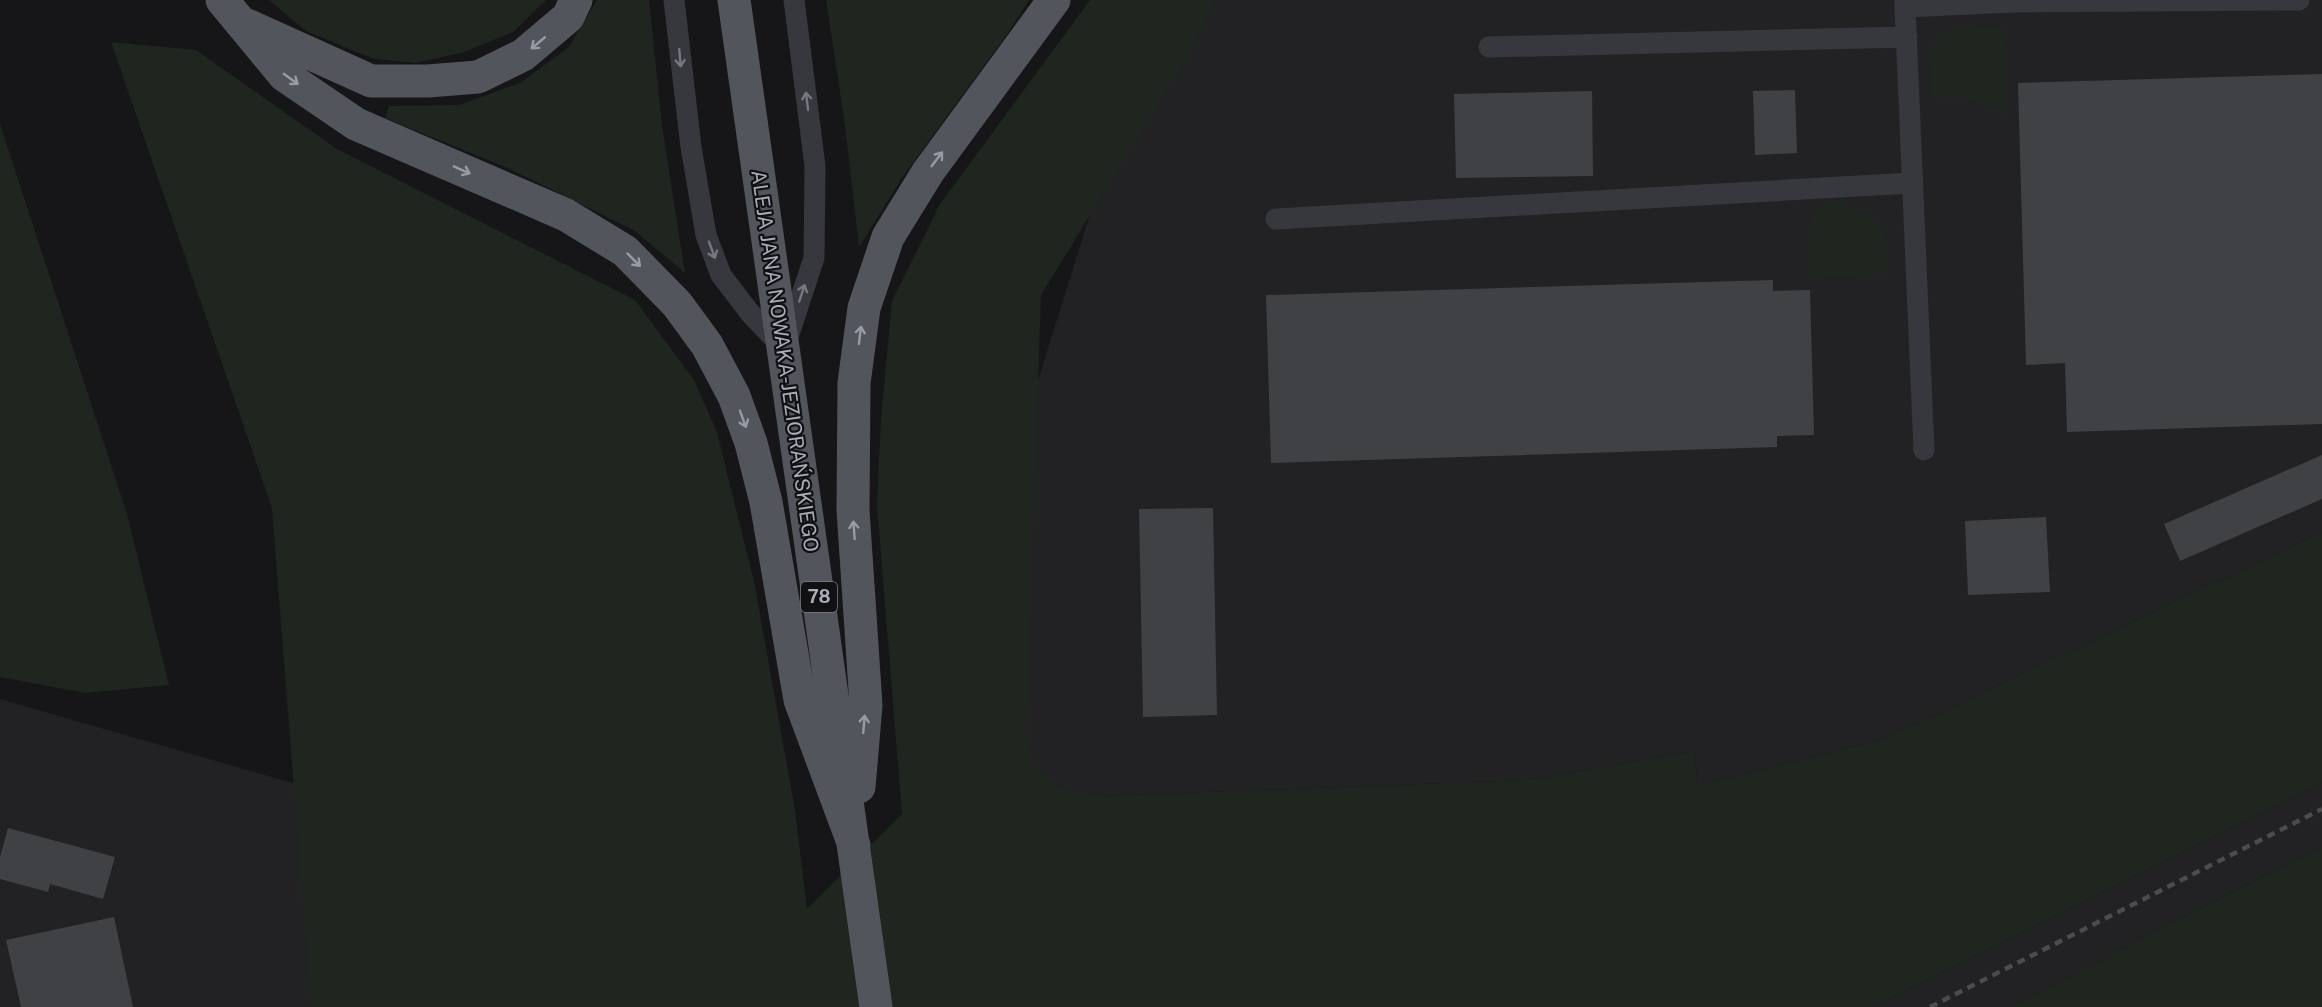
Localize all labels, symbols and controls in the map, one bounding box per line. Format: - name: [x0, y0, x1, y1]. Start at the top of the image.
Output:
- one-way arrow: [531, 36, 546, 50]
- one-way arrow: [675, 48, 686, 68]
- one-way arrow: [282, 73, 298, 85]
- one-way arrow: [801, 91, 812, 111]
- one-way arrow: [931, 151, 944, 167]
- one-way arrow: [452, 165, 471, 176]
- street label: ALEJA JANA NOWAKA-JEZIORAŃSKIEGO: [746, 168, 825, 554]
- one-way arrow: [707, 240, 718, 259]
- one-way arrow: [626, 253, 641, 267]
- one-way arrow: [798, 284, 809, 303]
- one-way arrow: [855, 326, 866, 346]
- one-way arrow: [738, 409, 749, 428]
- one-way arrow: [848, 520, 859, 540]
- road number: 78: [801, 582, 837, 612]
- one-way arrow: [859, 715, 870, 735]

